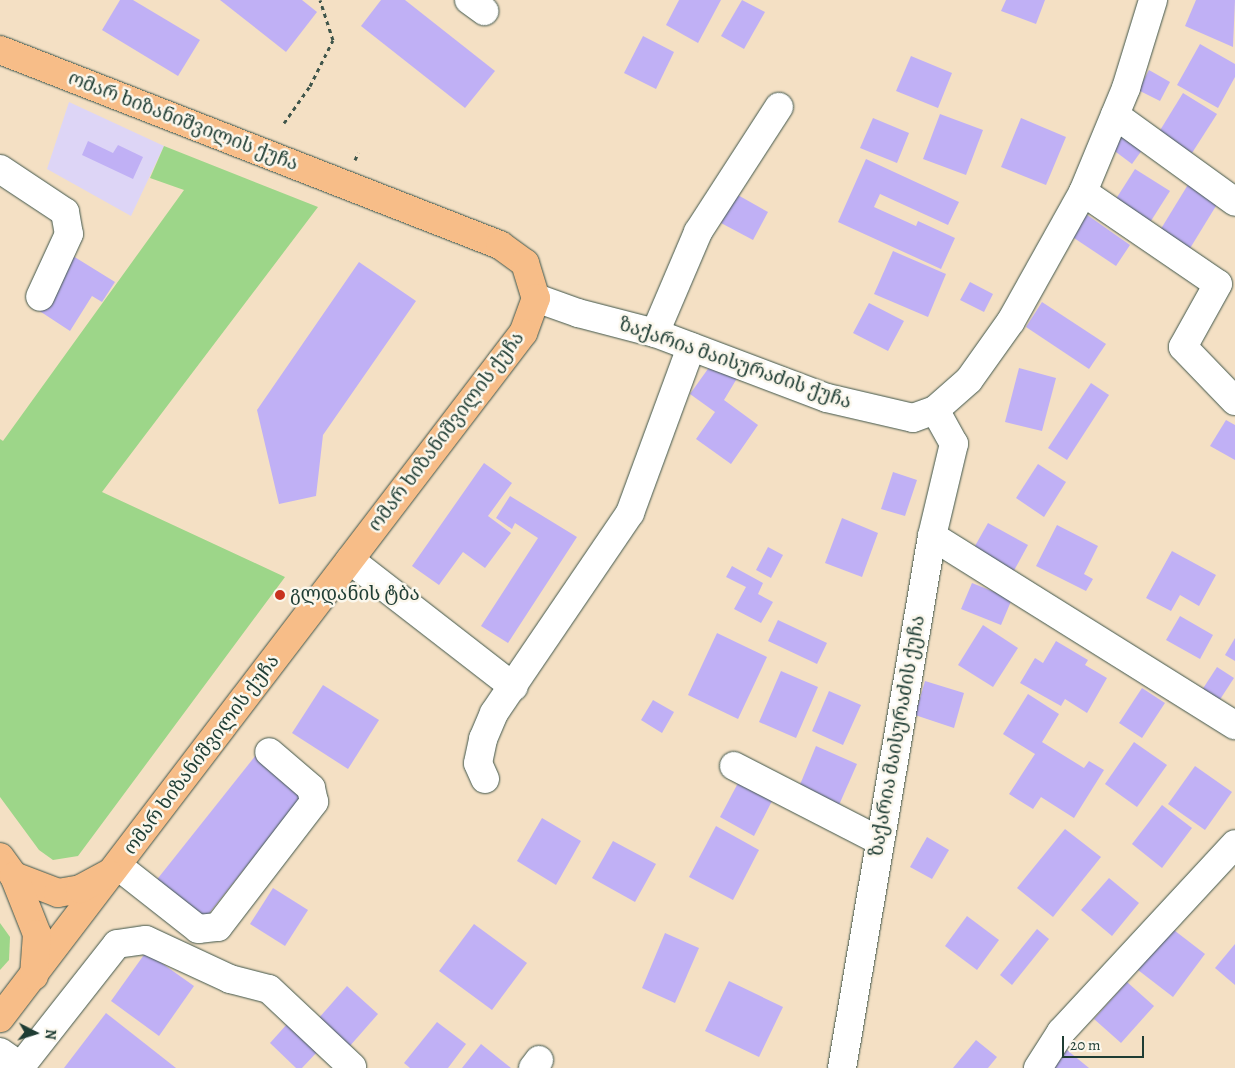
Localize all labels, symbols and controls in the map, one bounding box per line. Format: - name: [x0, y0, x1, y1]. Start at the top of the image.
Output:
- street label: ომარ ხიზანიშვილის ქუჩა: [65, 68, 301, 176]
- street label: ზაქარია მაისურაძის ქუჩა: [616, 313, 854, 415]
- street label: ომარ ხიზანიშვილის ქუჩა: [364, 327, 530, 537]
- place label: გლდანის ტბა: [290, 584, 420, 606]
- marker: გლდანის ტბა: [274, 589, 286, 601]
- street label: ზაქარია მაისურაძის ქუჩა: [866, 614, 930, 858]
- street label: ომარ ხიზანიშვილის ქუჩა: [119, 650, 285, 860]
- north arrow: [10, 1008, 60, 1058]
- scale bar: [1065, 1026, 1148, 1058]
- text: N: [41, 1028, 60, 1040]
- text: 20 m: [1070, 1035, 1101, 1055]

